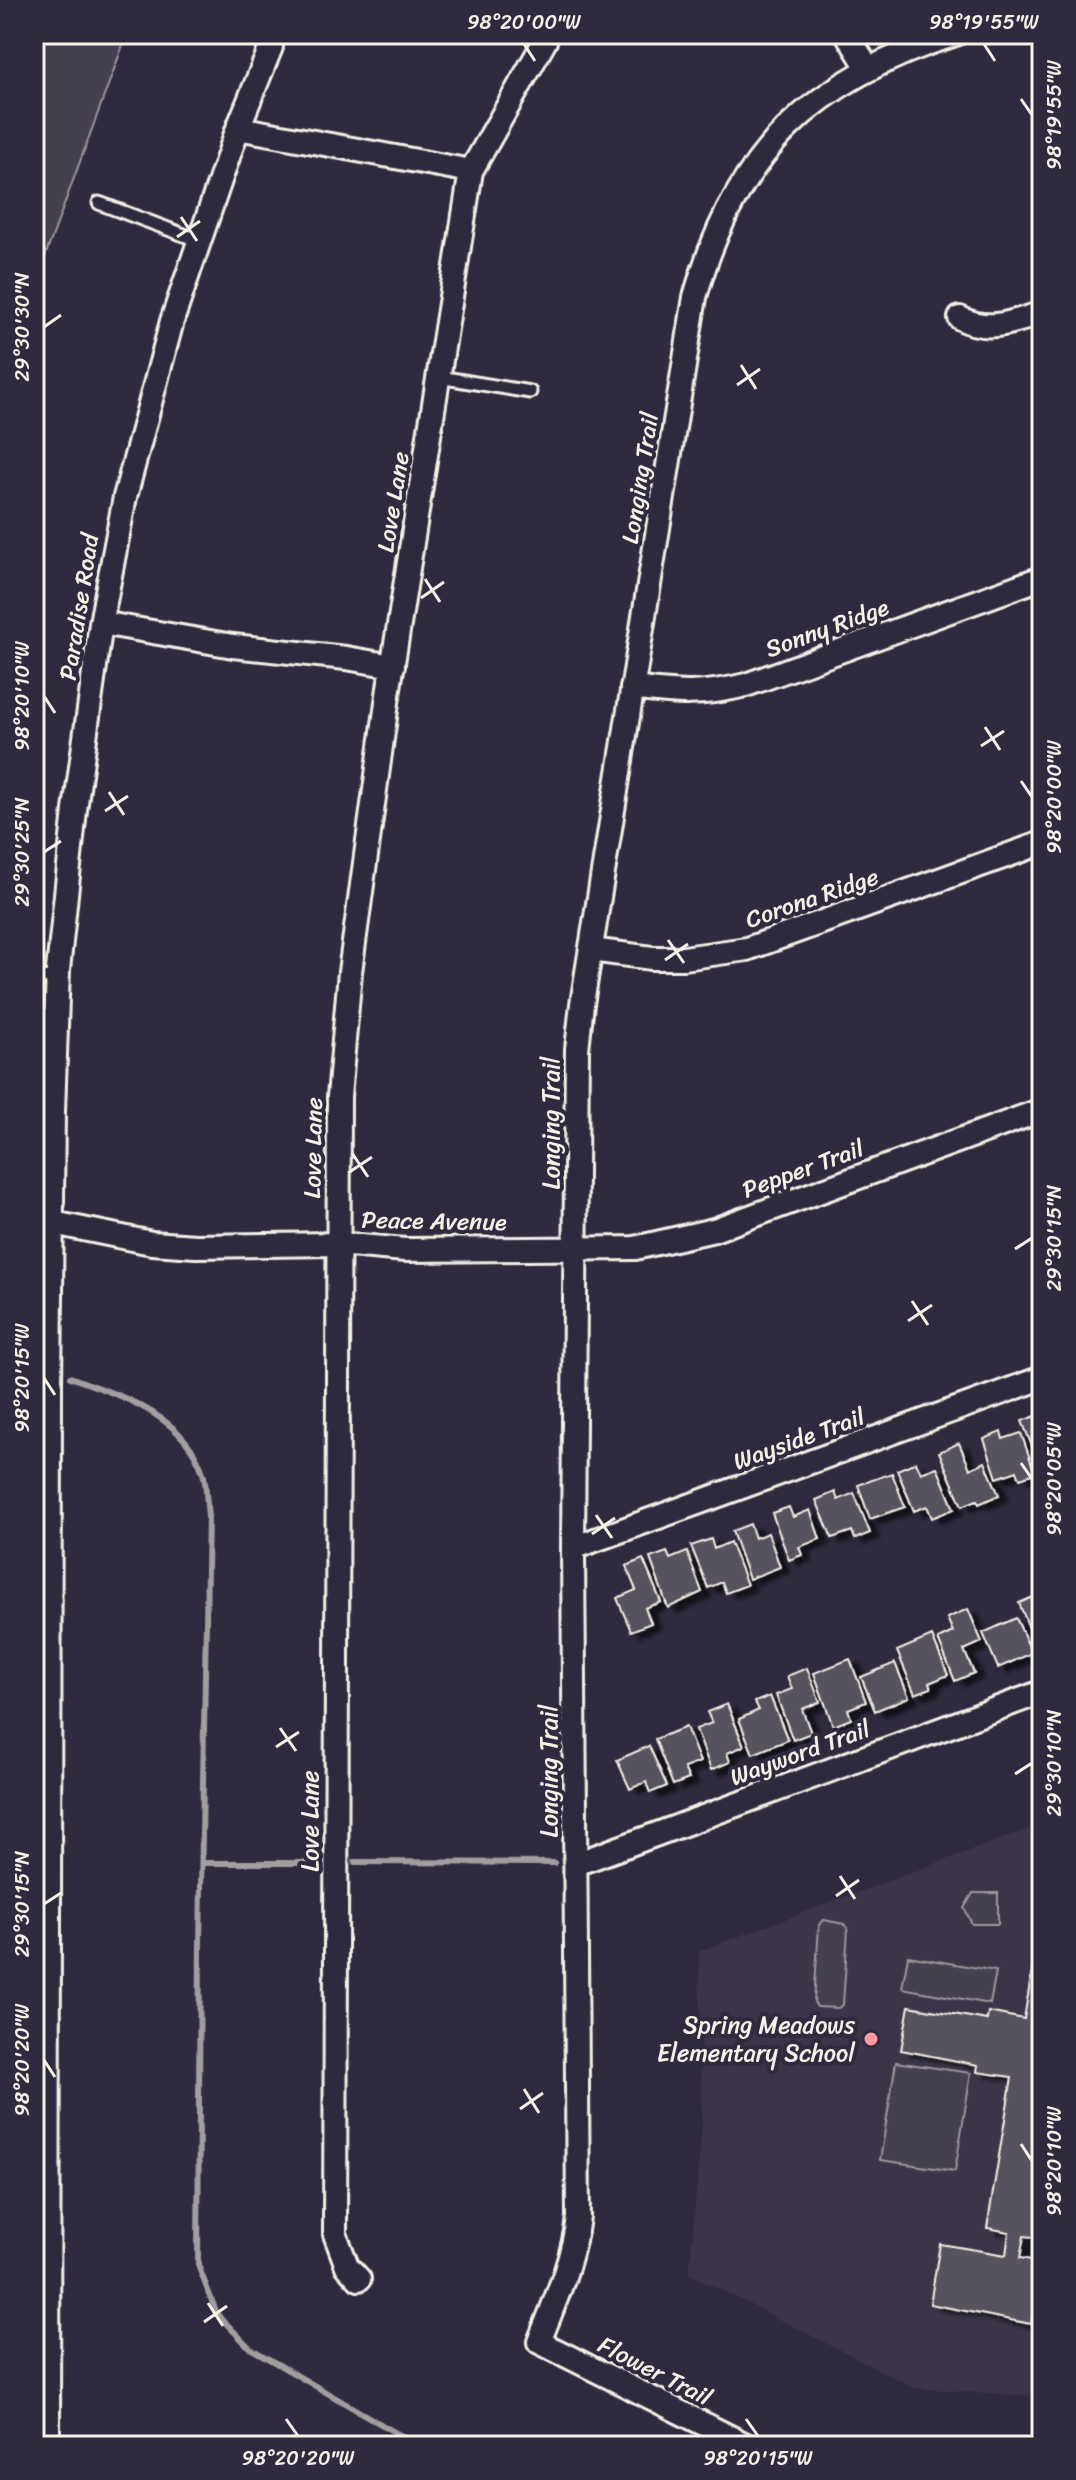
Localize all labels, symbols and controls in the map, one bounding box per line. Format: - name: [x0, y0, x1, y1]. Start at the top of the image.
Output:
- text: 98°20'00"W: [467, 5, 581, 40]
- text: 98°19'55"W: [929, 5, 1039, 40]
- text: 98°19'55"W: [1037, 60, 1072, 170]
- text: 29°30'30"N: [5, 272, 40, 382]
- street label: Longing Trail: [609, 408, 671, 547]
- street label: Love Lane: [364, 449, 422, 555]
- street label: Paradise Road: [47, 528, 112, 683]
- street label: Sonny Ridge: [759, 586, 895, 670]
- text: 98°20'10"W: [5, 641, 40, 751]
- text: 98°20'00"W: [1037, 740, 1072, 854]
- text: 29°30'25"N: [5, 797, 40, 907]
- street label: Corona Ridge: [740, 856, 884, 940]
- street label: Longing Trail: [530, 1055, 572, 1189]
- street label: Love Lane: [291, 1097, 335, 1199]
- street label: Pepper Trail: [736, 1127, 871, 1210]
- text: 29°30'15"N: [1037, 1185, 1072, 1291]
- street label: Peace Avenue: [361, 1199, 508, 1243]
- text: 98°20'15"W: [5, 1323, 40, 1433]
- street label: Wayside Trail: [727, 1395, 872, 1482]
- text: 98°20'05"W: [1037, 1422, 1072, 1536]
- street label: Longing Trail: [528, 1703, 570, 1837]
- street label: Wayword Trail: [724, 1708, 877, 1798]
- text: 29°30'10"N: [1037, 1709, 1072, 1816]
- street label: Love Lane: [289, 1770, 331, 1872]
- text: 29°30'15"N: [5, 1851, 40, 1957]
- text: 98°20'20"W: [5, 2003, 40, 2116]
- place label: Spring Meadows Elementary School: [657, 2004, 856, 2074]
- marker: Spring Meadows Elementary School: [862, 2030, 880, 2048]
- text: 98°20'10"W: [1037, 2106, 1072, 2216]
- street label: Flower Trail: [590, 2324, 721, 2418]
- text: 98°20'20"W: [242, 2441, 355, 2476]
- text: 98°20'15"W: [703, 2441, 813, 2476]

